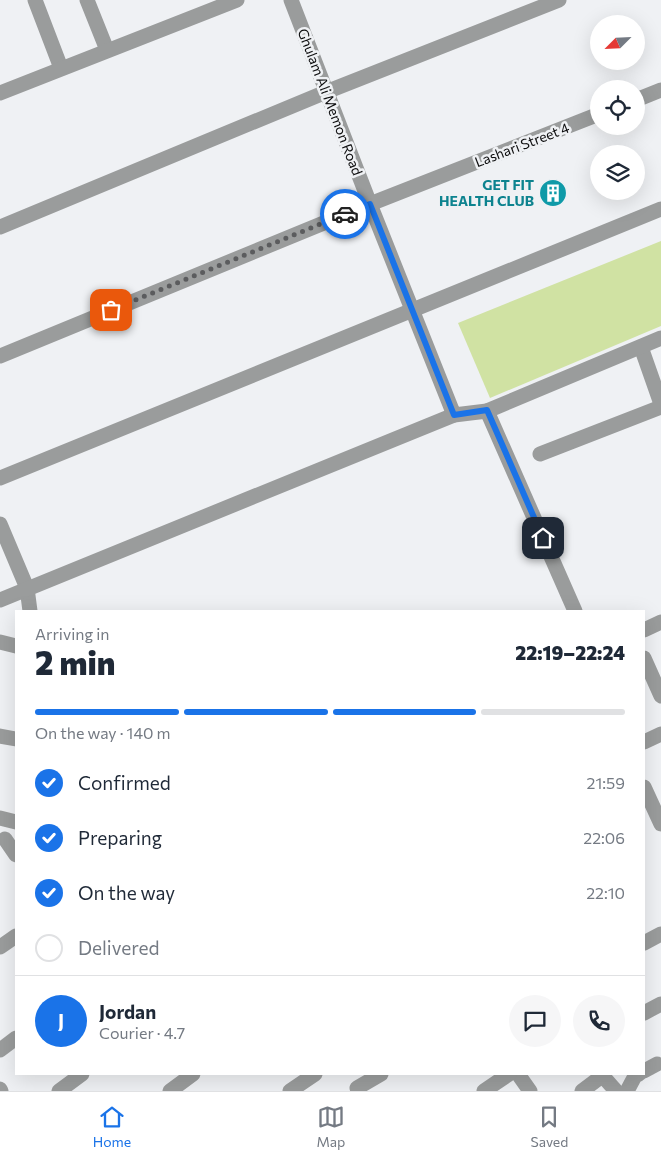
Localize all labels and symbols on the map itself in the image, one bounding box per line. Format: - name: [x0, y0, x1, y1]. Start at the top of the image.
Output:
- north arrow: [590, 15, 645, 70]
- street label: Ghulam Ali Memon Road: [295, 26, 366, 178]
- street label: Lashari Street 4: [472, 119, 572, 170]
- place label: GET FIT HEALTH CLUB: [439, 176, 534, 209]
- building icon: GET FIT HEALTH CLUB: [538, 178, 568, 208]
- courier: [320, 189, 370, 239]
- pin: [90, 289, 132, 331]
- pin: [522, 517, 564, 559]

